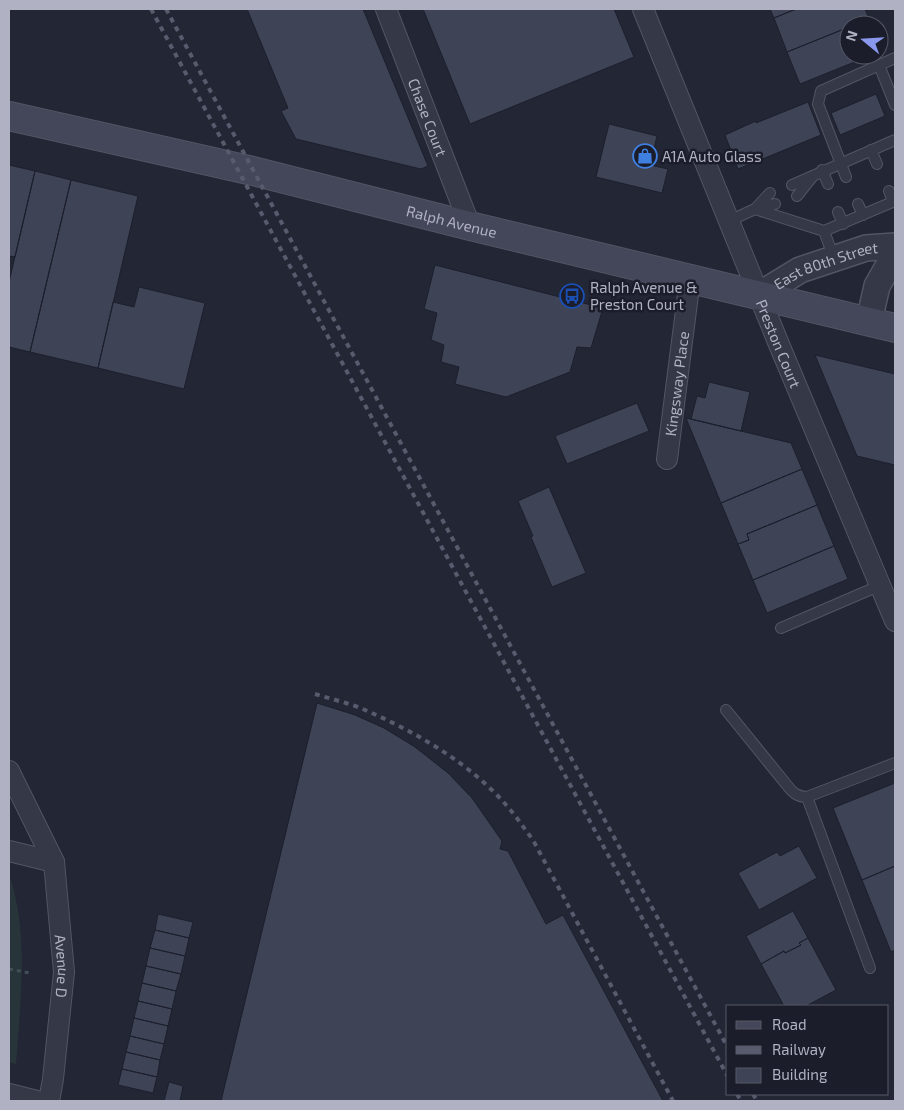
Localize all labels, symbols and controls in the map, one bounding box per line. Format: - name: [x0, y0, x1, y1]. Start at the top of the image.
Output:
- north arrow: [839, 15, 889, 65]
- text: N: [842, 28, 861, 43]
- street label: Chase Court: [405, 76, 451, 159]
- shop icon: A1A Auto Glass: [632, 143, 658, 169]
- place label: A1A Auto Glass: [662, 147, 762, 165]
- street label: Ralph Avenue: [404, 201, 499, 241]
- street label: East 80th Street: [770, 238, 879, 293]
- place label: Ralph Avenue & Preston Court: [590, 278, 698, 313]
- bus stop icon: Ralph Avenue & Preston Court: [559, 283, 585, 309]
- street label: Preston Court: [753, 297, 805, 391]
- street label: Kingsway Place: [661, 330, 692, 437]
- street label: Avenue D: [52, 934, 73, 999]
- legend: [726, 1005, 889, 1095]
- text: Road: [772, 1015, 807, 1033]
- text: Railway: [772, 1040, 826, 1058]
- text: Building: [772, 1065, 828, 1083]

